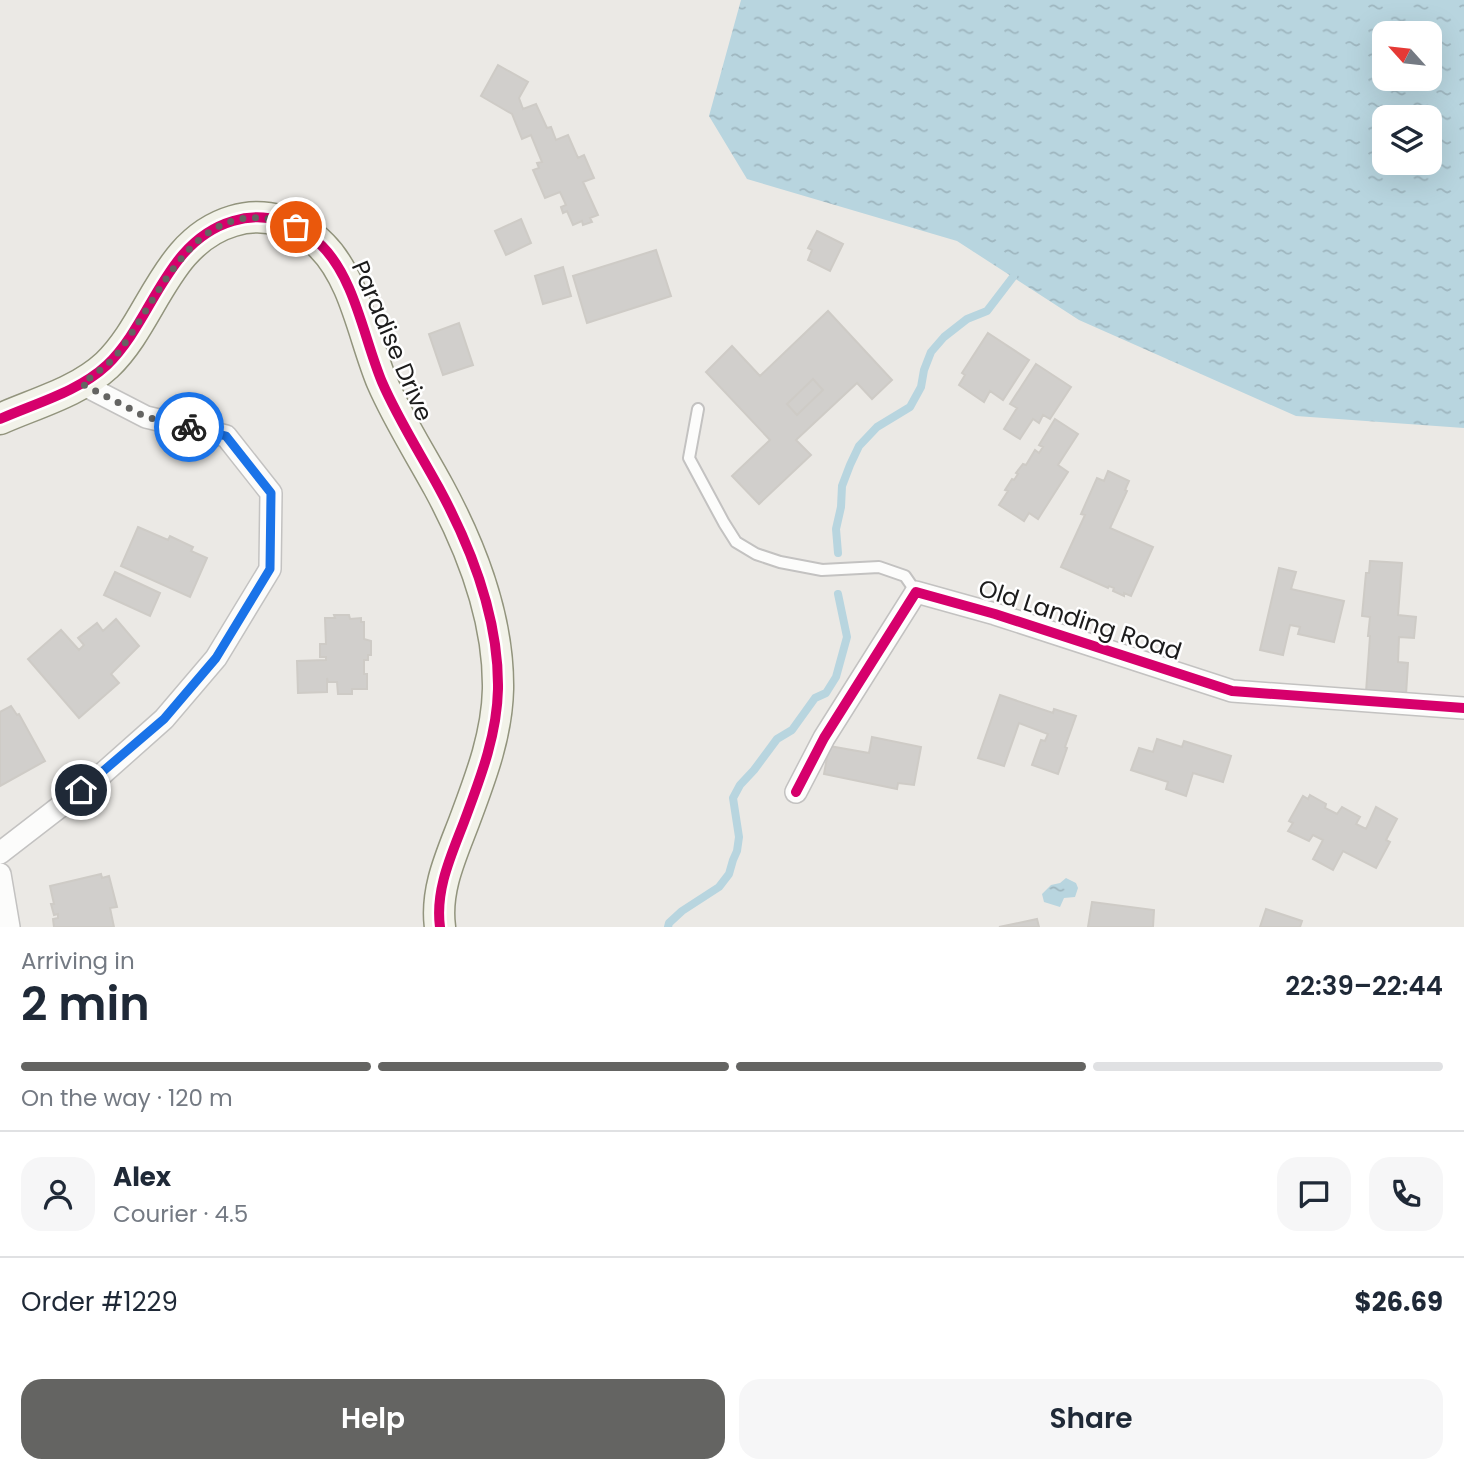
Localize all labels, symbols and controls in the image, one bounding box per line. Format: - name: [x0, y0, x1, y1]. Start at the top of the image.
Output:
- north arrow: [1372, 21, 1442, 91]
- map controls: [1372, 21, 1442, 175]
- button: layers: [1372, 105, 1442, 175]
- pin: [266, 197, 326, 257]
- icon: bag: [277, 208, 315, 246]
- street label: Paradise Drive: [344, 255, 441, 426]
- courier: [154, 392, 224, 462]
- icon: bike: [170, 408, 208, 446]
- street label: Old Landing Road: [974, 571, 1186, 668]
- pin: [51, 760, 111, 820]
- icon: home: [62, 771, 100, 809]
- text: Arriving in: [21, 945, 135, 977]
- text: 22:39–22:44: [1285, 968, 1443, 1004]
- text: 2 min: [21, 972, 150, 1036]
- text: On the way · 120 m: [21, 1082, 233, 1114]
- button: person: [21, 1157, 95, 1231]
- button: chat: [1277, 1157, 1351, 1231]
- button: phone: [1369, 1157, 1443, 1231]
- text: Alex: [113, 1159, 171, 1195]
- text: Courier · 4.5: [113, 1198, 248, 1230]
- text: Order #1229: [21, 1284, 178, 1320]
- text: $26.69: [1355, 1284, 1443, 1320]
- button: Help: [21, 1379, 725, 1459]
- button: Share: [739, 1379, 1443, 1459]

